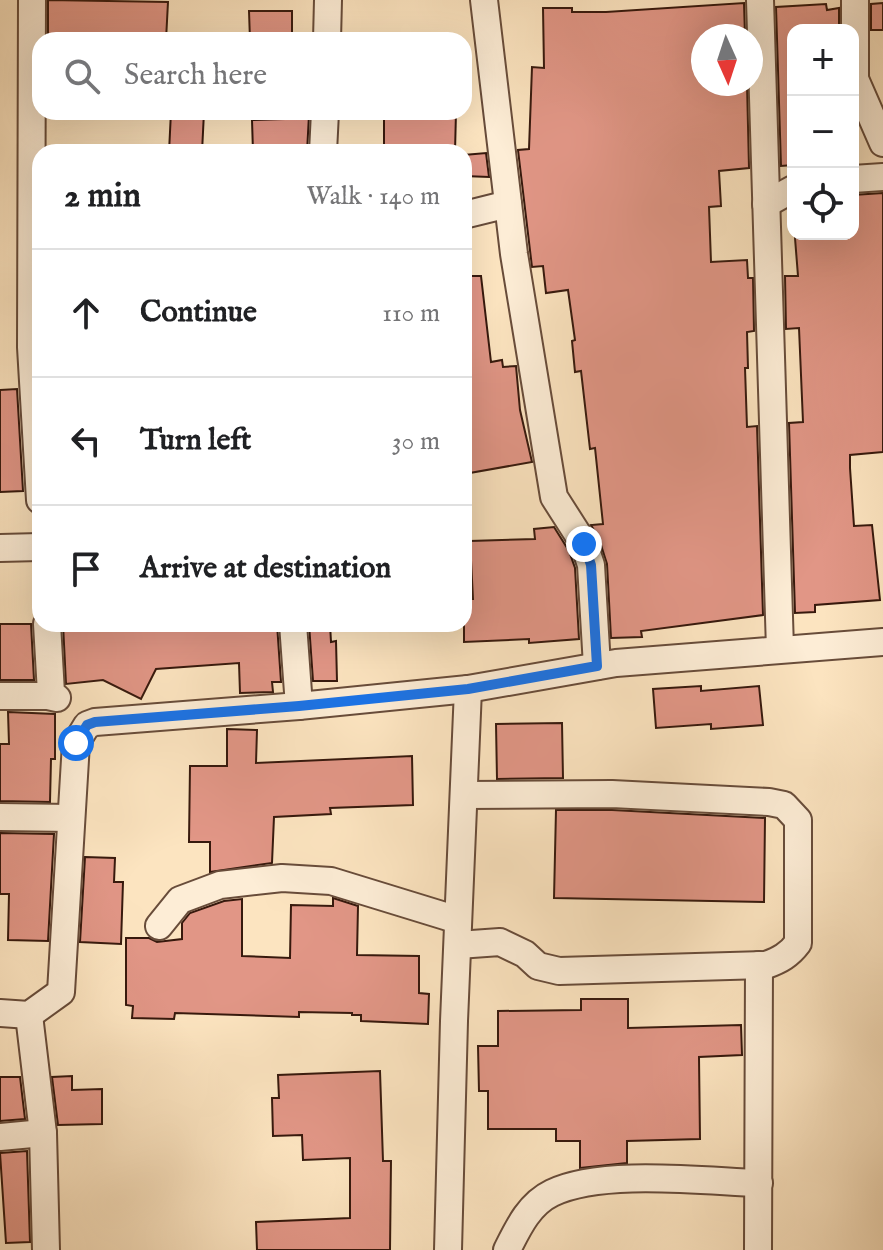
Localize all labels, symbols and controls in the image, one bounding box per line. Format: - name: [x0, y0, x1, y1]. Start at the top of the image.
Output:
- north arrow: [691, 24, 763, 96]
- map controls: [787, 24, 859, 240]
- button: +: [787, 24, 859, 96]
- search box: [32, 32, 472, 120]
- icon: search: [60, 54, 104, 98]
- text: Search here: [124, 57, 267, 95]
- button: −: [787, 96, 859, 168]
- button: locate: [787, 168, 859, 240]
- text: 2 min: [64, 175, 141, 218]
- text: Walk · 140 m: [307, 180, 440, 213]
- icon: ahead: [64, 291, 108, 335]
- text: Continue: [140, 294, 257, 332]
- text: 110 m: [382, 297, 440, 330]
- icon: left: [64, 419, 108, 463]
- text: Turn left: [140, 422, 251, 460]
- text: 30 m: [392, 425, 440, 458]
- route end: [566, 526, 602, 562]
- icon: arrive: [64, 547, 108, 591]
- text: Arrive at destination: [140, 550, 391, 588]
- route start: [58, 725, 94, 761]

